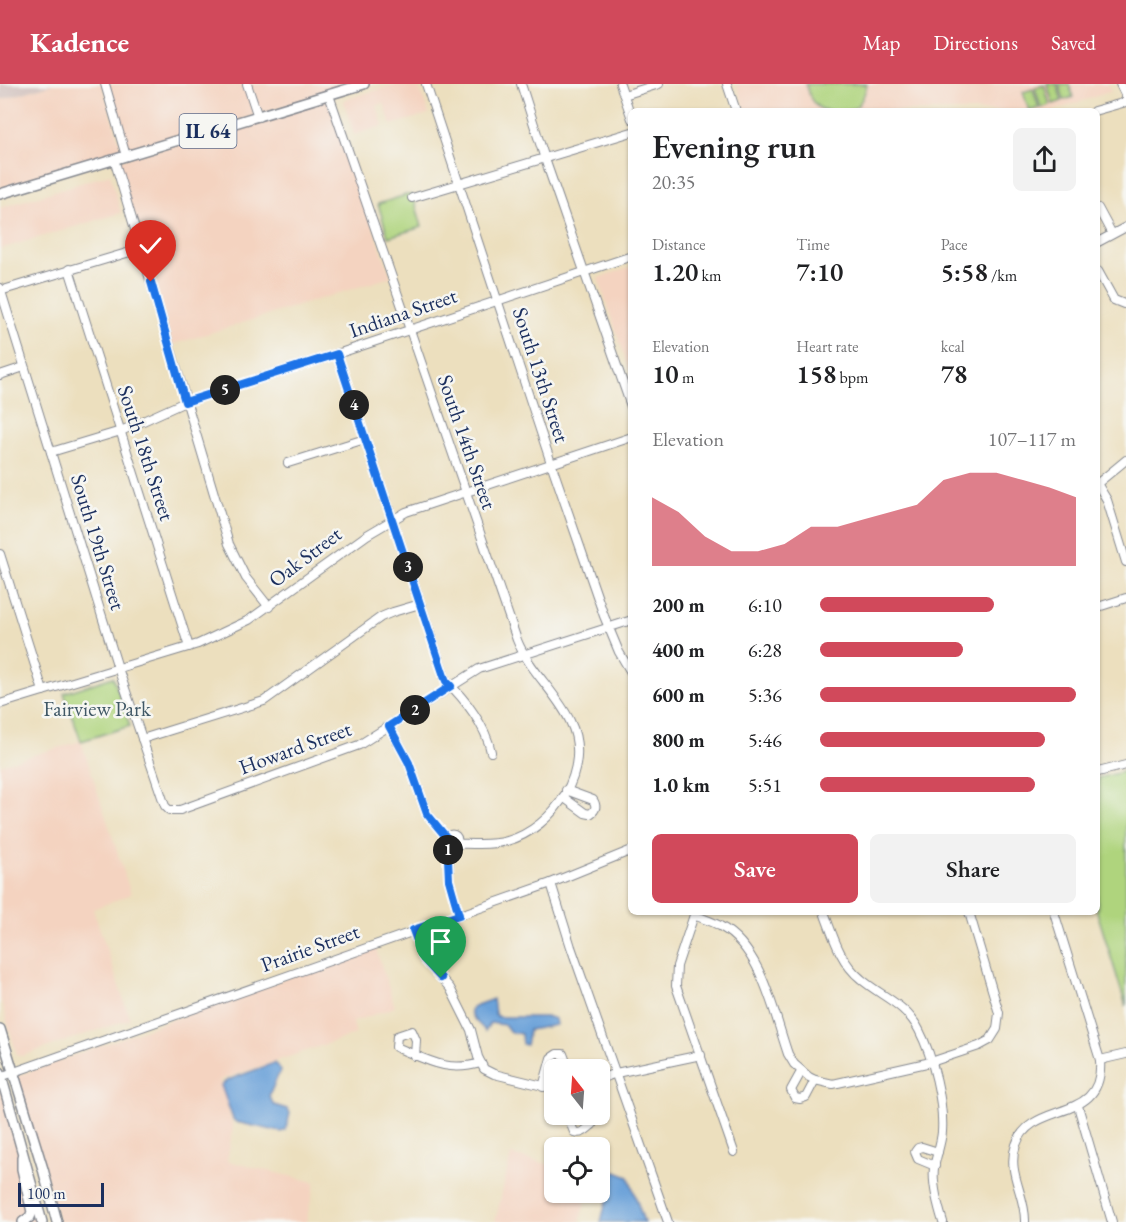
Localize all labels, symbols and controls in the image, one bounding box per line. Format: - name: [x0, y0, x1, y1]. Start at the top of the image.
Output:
- text: Kadence: [30, 24, 129, 60]
- text: Map: [863, 29, 900, 56]
- text: Directions: [933, 29, 1018, 56]
- text: Saved: [1051, 29, 1096, 56]
- road number: IL 64: [180, 114, 236, 148]
- text: Evening run: [652, 125, 816, 168]
- button: share: [1013, 128, 1076, 191]
- text: 20:35: [652, 169, 695, 195]
- pin: [125, 220, 176, 282]
- icon: check: [134, 229, 167, 262]
- text: Distance: [652, 234, 705, 255]
- text: Time: [796, 234, 830, 255]
- text: Pace: [941, 234, 968, 255]
- text: 1.20: [652, 255, 698, 289]
- text: 7:10: [796, 255, 843, 289]
- text: 5:58: [941, 255, 988, 289]
- text: km: [698, 265, 721, 286]
- text: /km: [988, 265, 1017, 286]
- street label: Indiana Street: [345, 281, 461, 344]
- street label: South 13th Street: [507, 304, 576, 446]
- text: Elevation: [652, 336, 710, 357]
- text: Heart rate: [796, 336, 858, 357]
- text: kcal: [941, 336, 965, 357]
- text: 10: [652, 357, 679, 391]
- text: 158: [796, 357, 836, 391]
- text: 78: [941, 357, 967, 391]
- text: m: [679, 367, 694, 388]
- text: bpm: [836, 367, 869, 388]
- street label: South 14th Street: [432, 371, 503, 513]
- pin: 5: [210, 375, 240, 405]
- text: 5: [221, 379, 229, 400]
- street label: South 18th Street: [112, 382, 181, 524]
- pin: 4: [339, 390, 369, 420]
- text: 4: [350, 394, 358, 415]
- text: Elevation: [652, 426, 724, 452]
- text: 107–117 m: [988, 426, 1076, 452]
- street label: South 19th Street: [65, 471, 132, 613]
- street label: Oak Street: [263, 520, 347, 593]
- pin: 3: [393, 552, 423, 582]
- text: 3: [404, 556, 412, 577]
- text: 200 m: [652, 592, 705, 618]
- text: 6:10: [748, 592, 782, 618]
- text: 400 m: [652, 637, 705, 663]
- text: 6:28: [748, 637, 782, 663]
- text: 600 m: [652, 682, 705, 708]
- text: 5:36: [748, 682, 782, 708]
- park label: Fairview Park: [43, 695, 152, 722]
- pin: 2: [400, 695, 430, 725]
- text: 2: [411, 699, 419, 720]
- street label: Howard Street: [235, 715, 355, 780]
- text: 800 m: [652, 727, 705, 753]
- text: 5:46: [748, 727, 782, 753]
- text: 1.0 km: [652, 772, 710, 798]
- text: 5:51: [748, 772, 782, 798]
- button: Save: [652, 834, 858, 903]
- button: Share: [870, 834, 1076, 903]
- pin: 1: [433, 835, 463, 865]
- text: 1: [444, 839, 452, 860]
- pin: [415, 916, 466, 978]
- street label: Prairie Street: [257, 917, 363, 978]
- icon: arrive: [424, 925, 457, 958]
- north arrow: [544, 1059, 610, 1125]
- map controls: [544, 1059, 610, 1203]
- button: locate: [544, 1137, 610, 1203]
- scale bar: [18, 1180, 104, 1208]
- text: 100 m: [27, 1183, 66, 1204]

